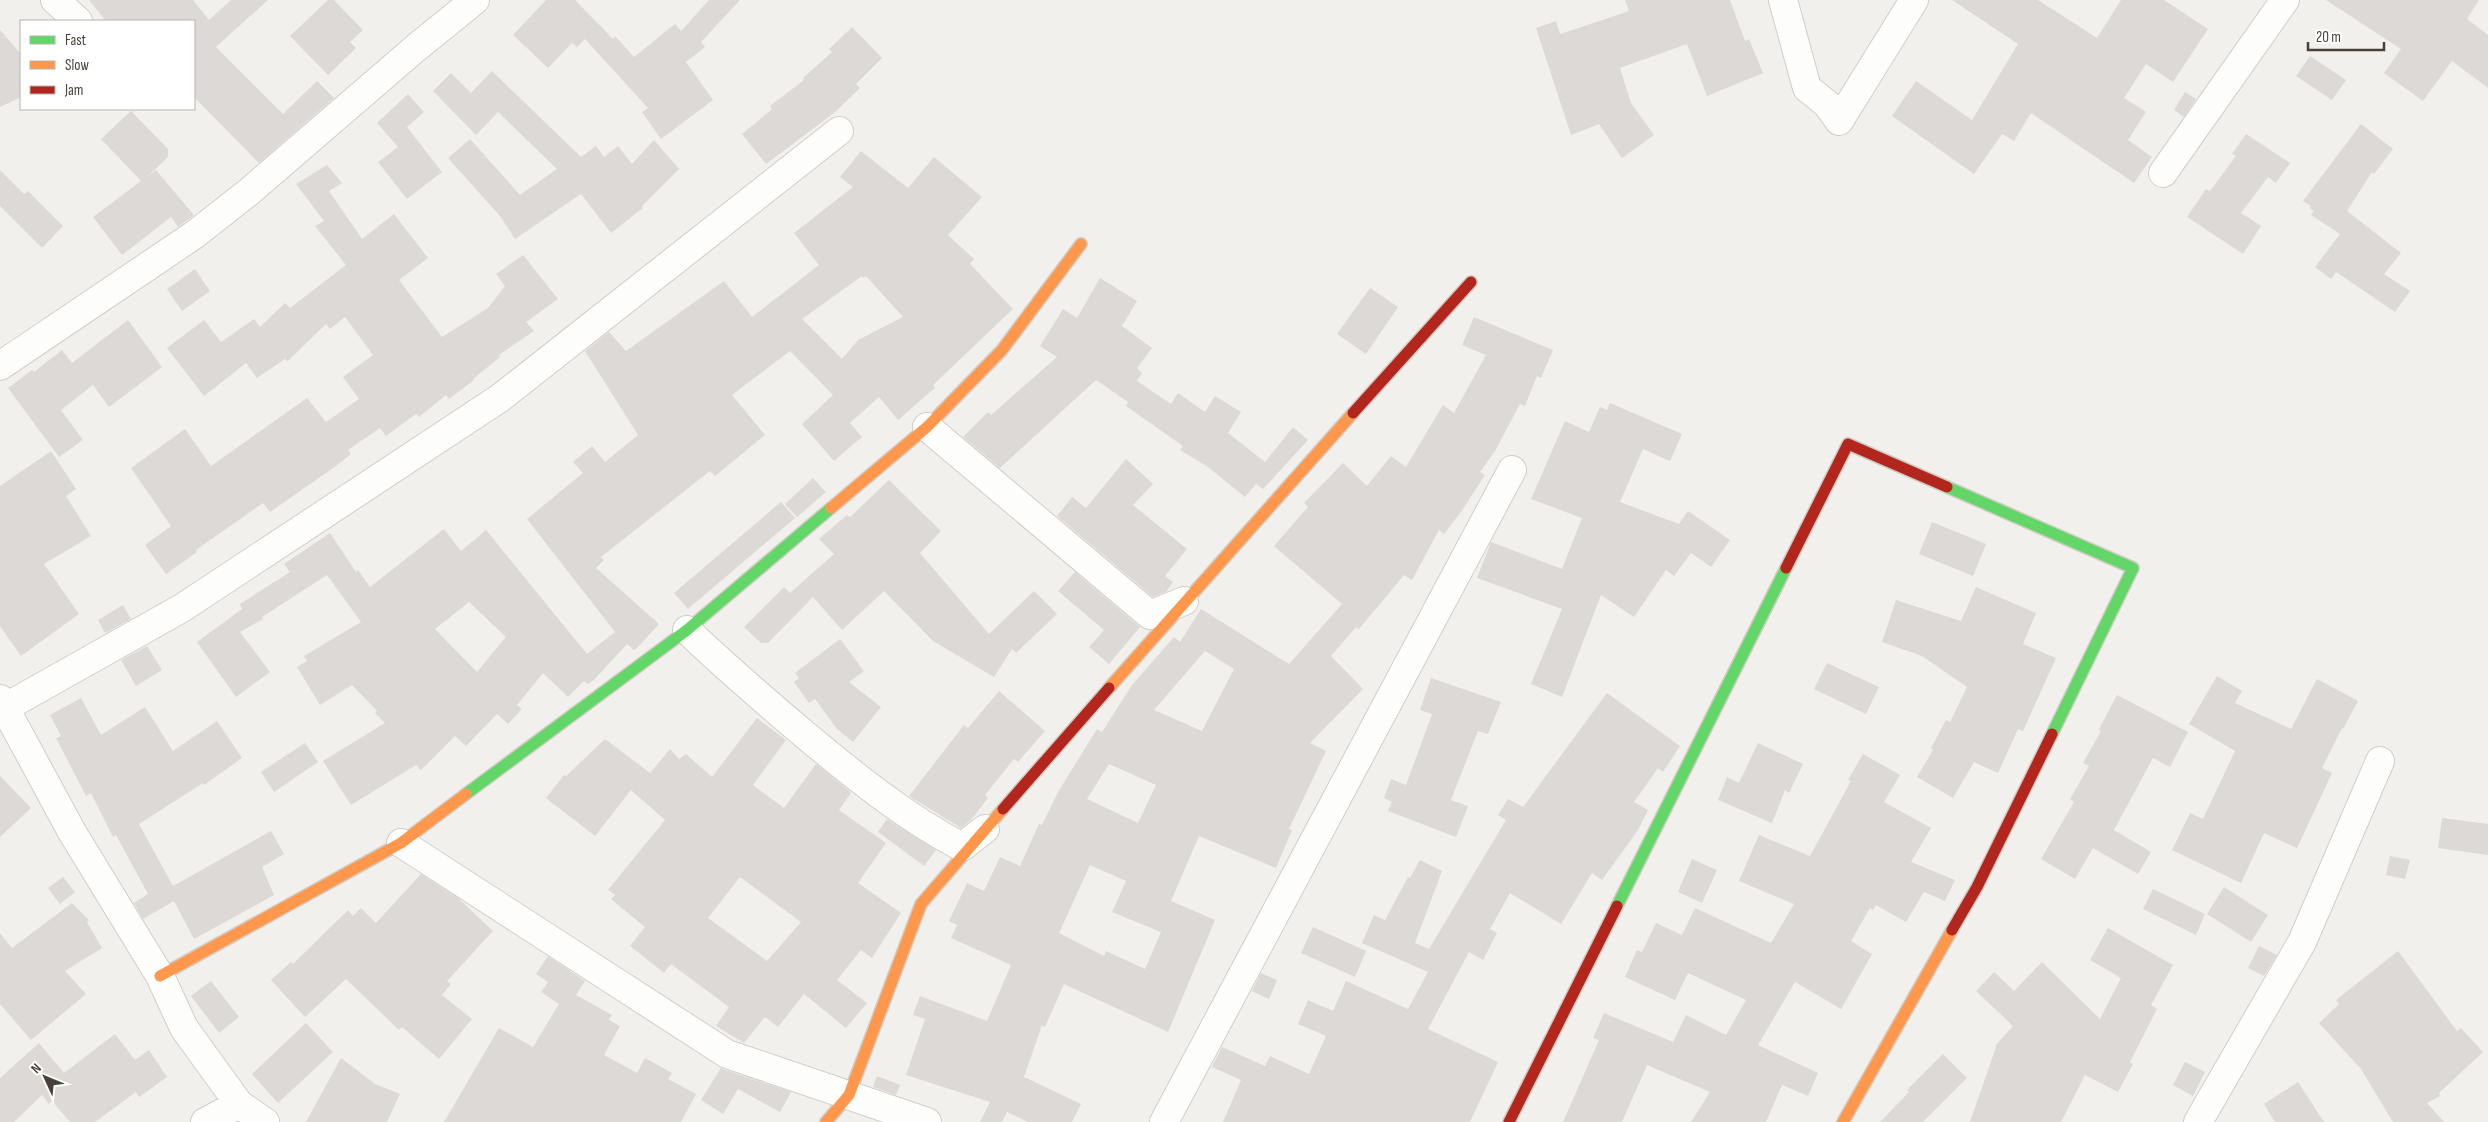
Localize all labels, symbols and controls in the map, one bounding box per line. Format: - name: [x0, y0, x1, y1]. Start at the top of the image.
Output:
- legend: [20, 20, 195, 110]
- scale bar: [2308, 20, 2384, 52]
- text: 20 m: [2316, 28, 2341, 47]
- text: Fast: [65, 31, 87, 50]
- text: Slow: [65, 56, 89, 75]
- text: Jam: [64, 81, 83, 100]
- north arrow: [20, 1052, 70, 1102]
- text: N: [27, 1060, 45, 1077]

